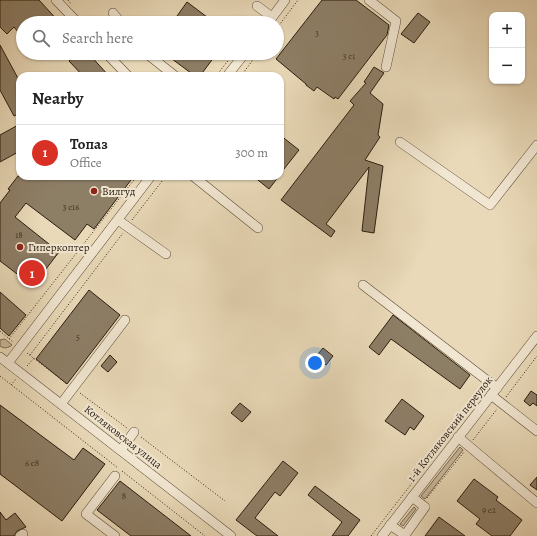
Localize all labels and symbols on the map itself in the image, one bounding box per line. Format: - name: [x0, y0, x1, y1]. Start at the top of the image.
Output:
- house number: 3: [315, 27, 319, 39]
- house number: 3 с1: [343, 50, 355, 62]
- place label: Вилгуд: [102, 184, 136, 199]
- marker: Вилгуд: [89, 186, 99, 196]
- house number: 3 с16: [63, 201, 79, 213]
- house number: 18: [15, 229, 23, 241]
- place label: Гиперкоптер: [28, 240, 90, 255]
- marker: Гиперкоптер: [15, 242, 25, 252]
- pin: 1: [19, 258, 45, 288]
- house number: 5: [76, 331, 80, 343]
- your location: [305, 353, 325, 373]
- street label: 1-й Котляковский переулок: [404, 373, 496, 485]
- street label: Котляковская улица: [81, 402, 166, 473]
- house number: 6 с8: [25, 457, 39, 469]
- house number: 8: [122, 490, 126, 502]
- house number: 9 с2: [482, 504, 497, 516]

